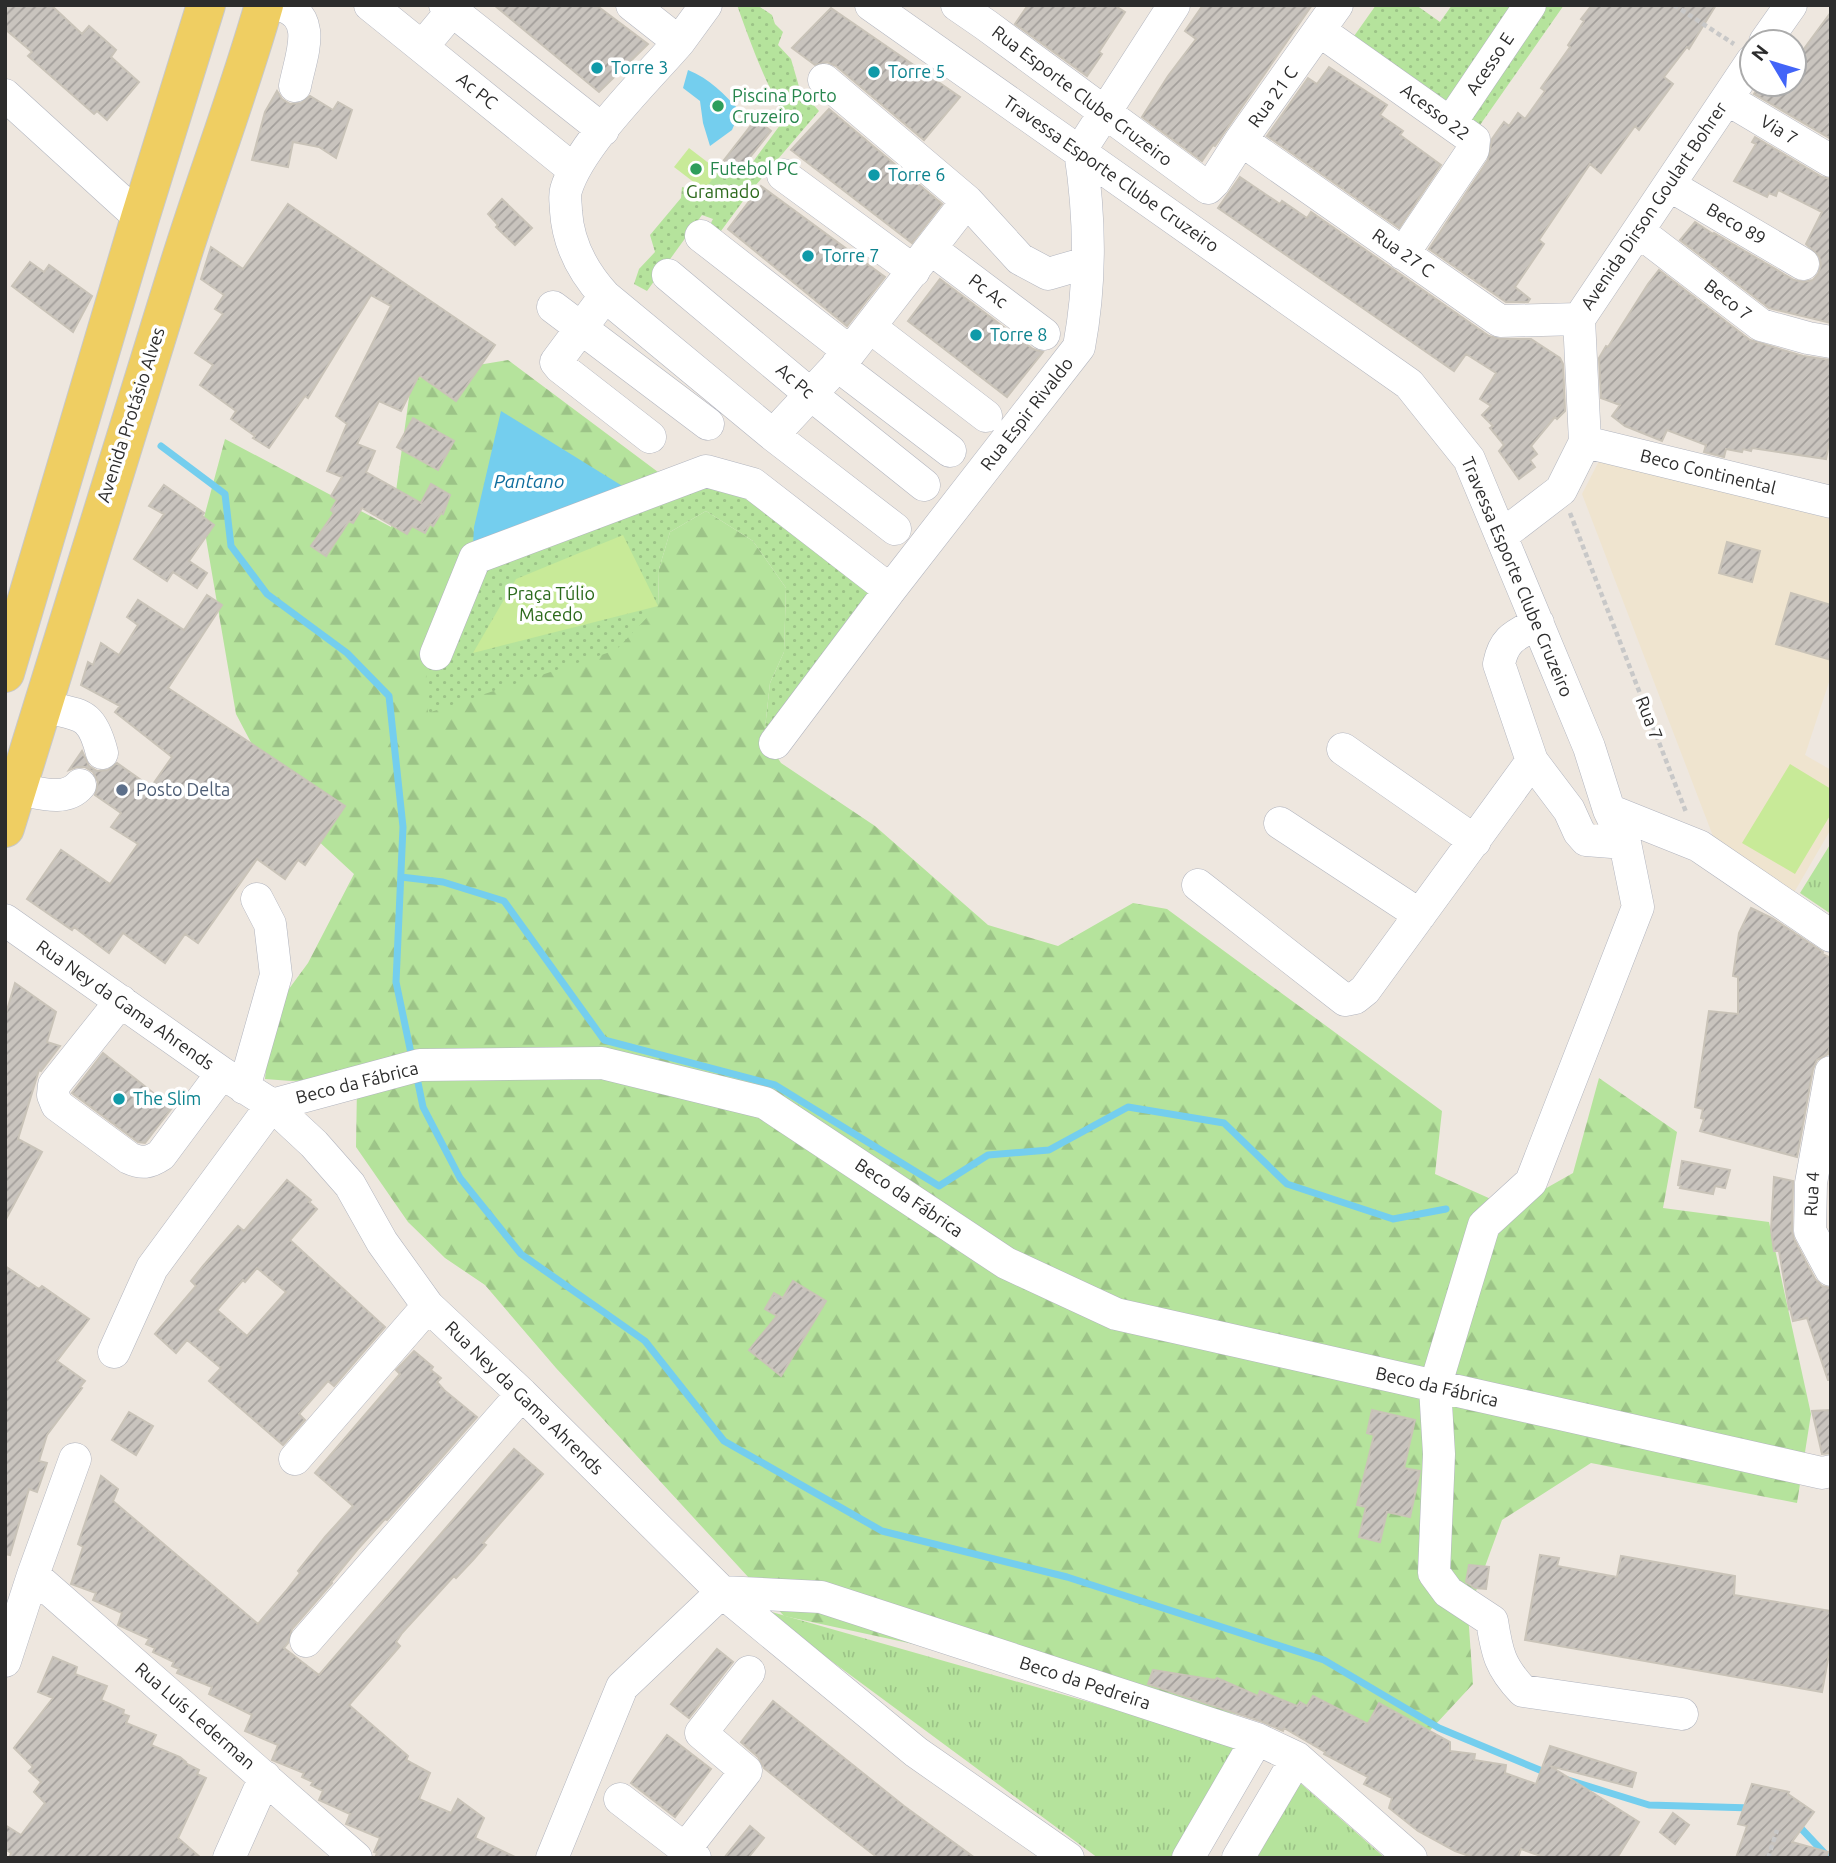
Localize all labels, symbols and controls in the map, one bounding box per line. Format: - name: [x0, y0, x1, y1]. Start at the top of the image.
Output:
- street label: Rua Esporte Clube Cruzeiro: [989, 21, 1177, 169]
- north arrow: [1738, 28, 1808, 98]
- street label: Acesso E: [1461, 29, 1517, 98]
- text: N: [1747, 40, 1773, 65]
- place label: Torre 3: [611, 57, 669, 77]
- marker: Torre 3: [589, 60, 605, 76]
- place label: Torre 5: [888, 61, 946, 81]
- street label: Rua 21 C: [1243, 62, 1301, 131]
- marker: Torre 5: [866, 64, 882, 80]
- street label: Ac PC: [453, 68, 502, 112]
- street label: Acesso 22: [1397, 79, 1474, 143]
- place label: Piscina Porto Cruzeiro: [732, 85, 837, 126]
- street label: Travessa Esporte Clube Cruzeiro: [1000, 91, 1223, 256]
- marker: Piscina Porto Cruzeiro: [710, 98, 726, 114]
- street label: Avenida Dirson Goulart Bohrer: [1576, 98, 1730, 313]
- street label: Via 7: [1757, 110, 1802, 148]
- place label: Futebol PC: [710, 158, 798, 178]
- marker: Futebol PC: [688, 161, 704, 177]
- place label: Torre 6: [888, 164, 946, 184]
- marker: Torre 6: [866, 167, 882, 183]
- park label: Gramado: [686, 181, 760, 201]
- street label: Beco 89: [1704, 198, 1769, 248]
- street label: Rua 27 C: [1369, 224, 1438, 281]
- place label: Torre 7: [822, 245, 880, 265]
- marker: Torre 7: [800, 248, 816, 264]
- street label: Pc Ac: [965, 269, 1012, 311]
- street label: Beco 7: [1701, 275, 1756, 324]
- street label: Avenida Protásio Alves: [92, 324, 168, 505]
- place label: Torre 8: [990, 324, 1048, 344]
- marker: Torre 8: [968, 327, 984, 343]
- street label: Rua Espir Rivaldo: [976, 353, 1077, 474]
- street label: Ac Pc: [773, 359, 819, 402]
- street label: Beco Continental: [1638, 444, 1778, 498]
- street label: Travessa Esporte Clube Cruzeiro: [1458, 454, 1578, 699]
- water label: Pantano: [494, 470, 564, 492]
- park label: Praça Túlio Macedo: [507, 583, 595, 624]
- street label: Rua 7: [1633, 693, 1667, 742]
- place label: Posto Delta: [136, 779, 230, 799]
- marker: Posto Delta: [114, 782, 130, 798]
- street label: Rua Ney da Gama Ahrends: [33, 935, 218, 1073]
- street label: Beco da Fábrica: [293, 1057, 420, 1107]
- place label: The Slim: [133, 1088, 201, 1108]
- marker: The Slim: [111, 1091, 127, 1107]
- street label: Beco da Fábrica: [852, 1154, 967, 1241]
- street label: Rua 4: [1800, 1171, 1822, 1217]
- street label: Rua Ney da Gama Ahrends: [442, 1317, 608, 1478]
- street label: Beco da Fábrica: [1374, 1362, 1501, 1410]
- street label: Beco da Pedreira: [1017, 1651, 1153, 1713]
- street label: Rua Luís Lederman: [132, 1658, 260, 1773]

